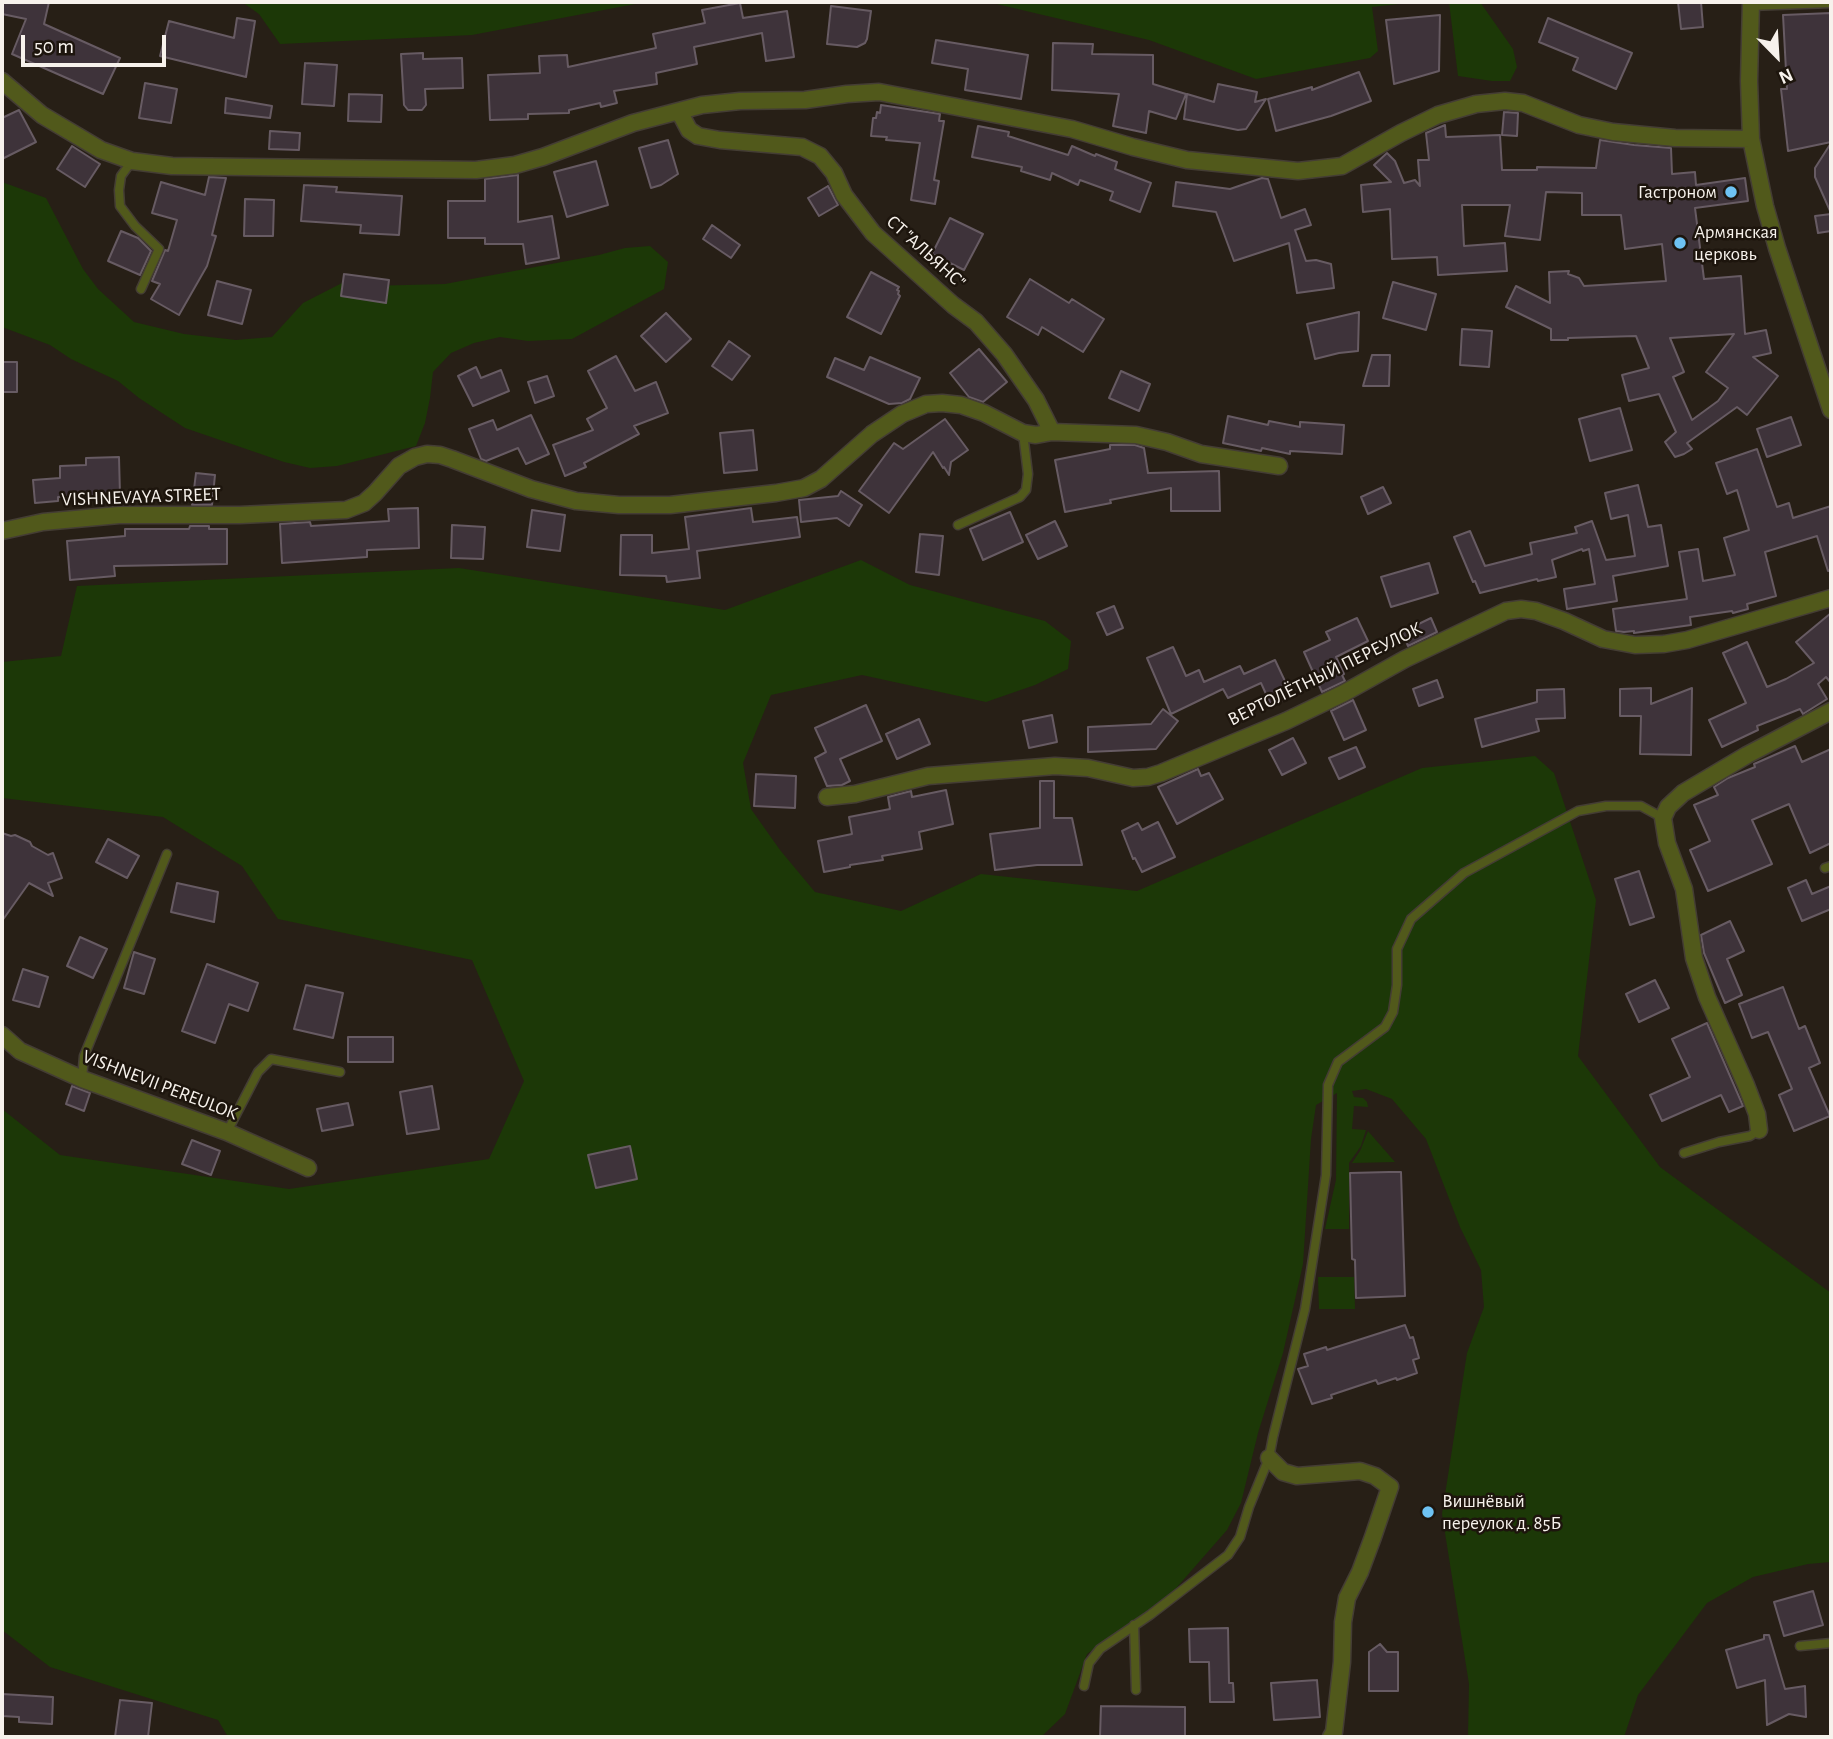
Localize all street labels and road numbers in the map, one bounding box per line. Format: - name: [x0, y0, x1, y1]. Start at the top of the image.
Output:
- street label: СТ "АЛЬЯНС": [881, 210, 971, 294]
- street label: VISHNEVAYA STREET: [61, 483, 221, 511]
- street label: ВЕРТОЛЁТНЫЙ ПЕРЕУЛОК: [1224, 617, 1426, 731]
- street label: VISHNEVII PEREULOK: [79, 1045, 241, 1125]

